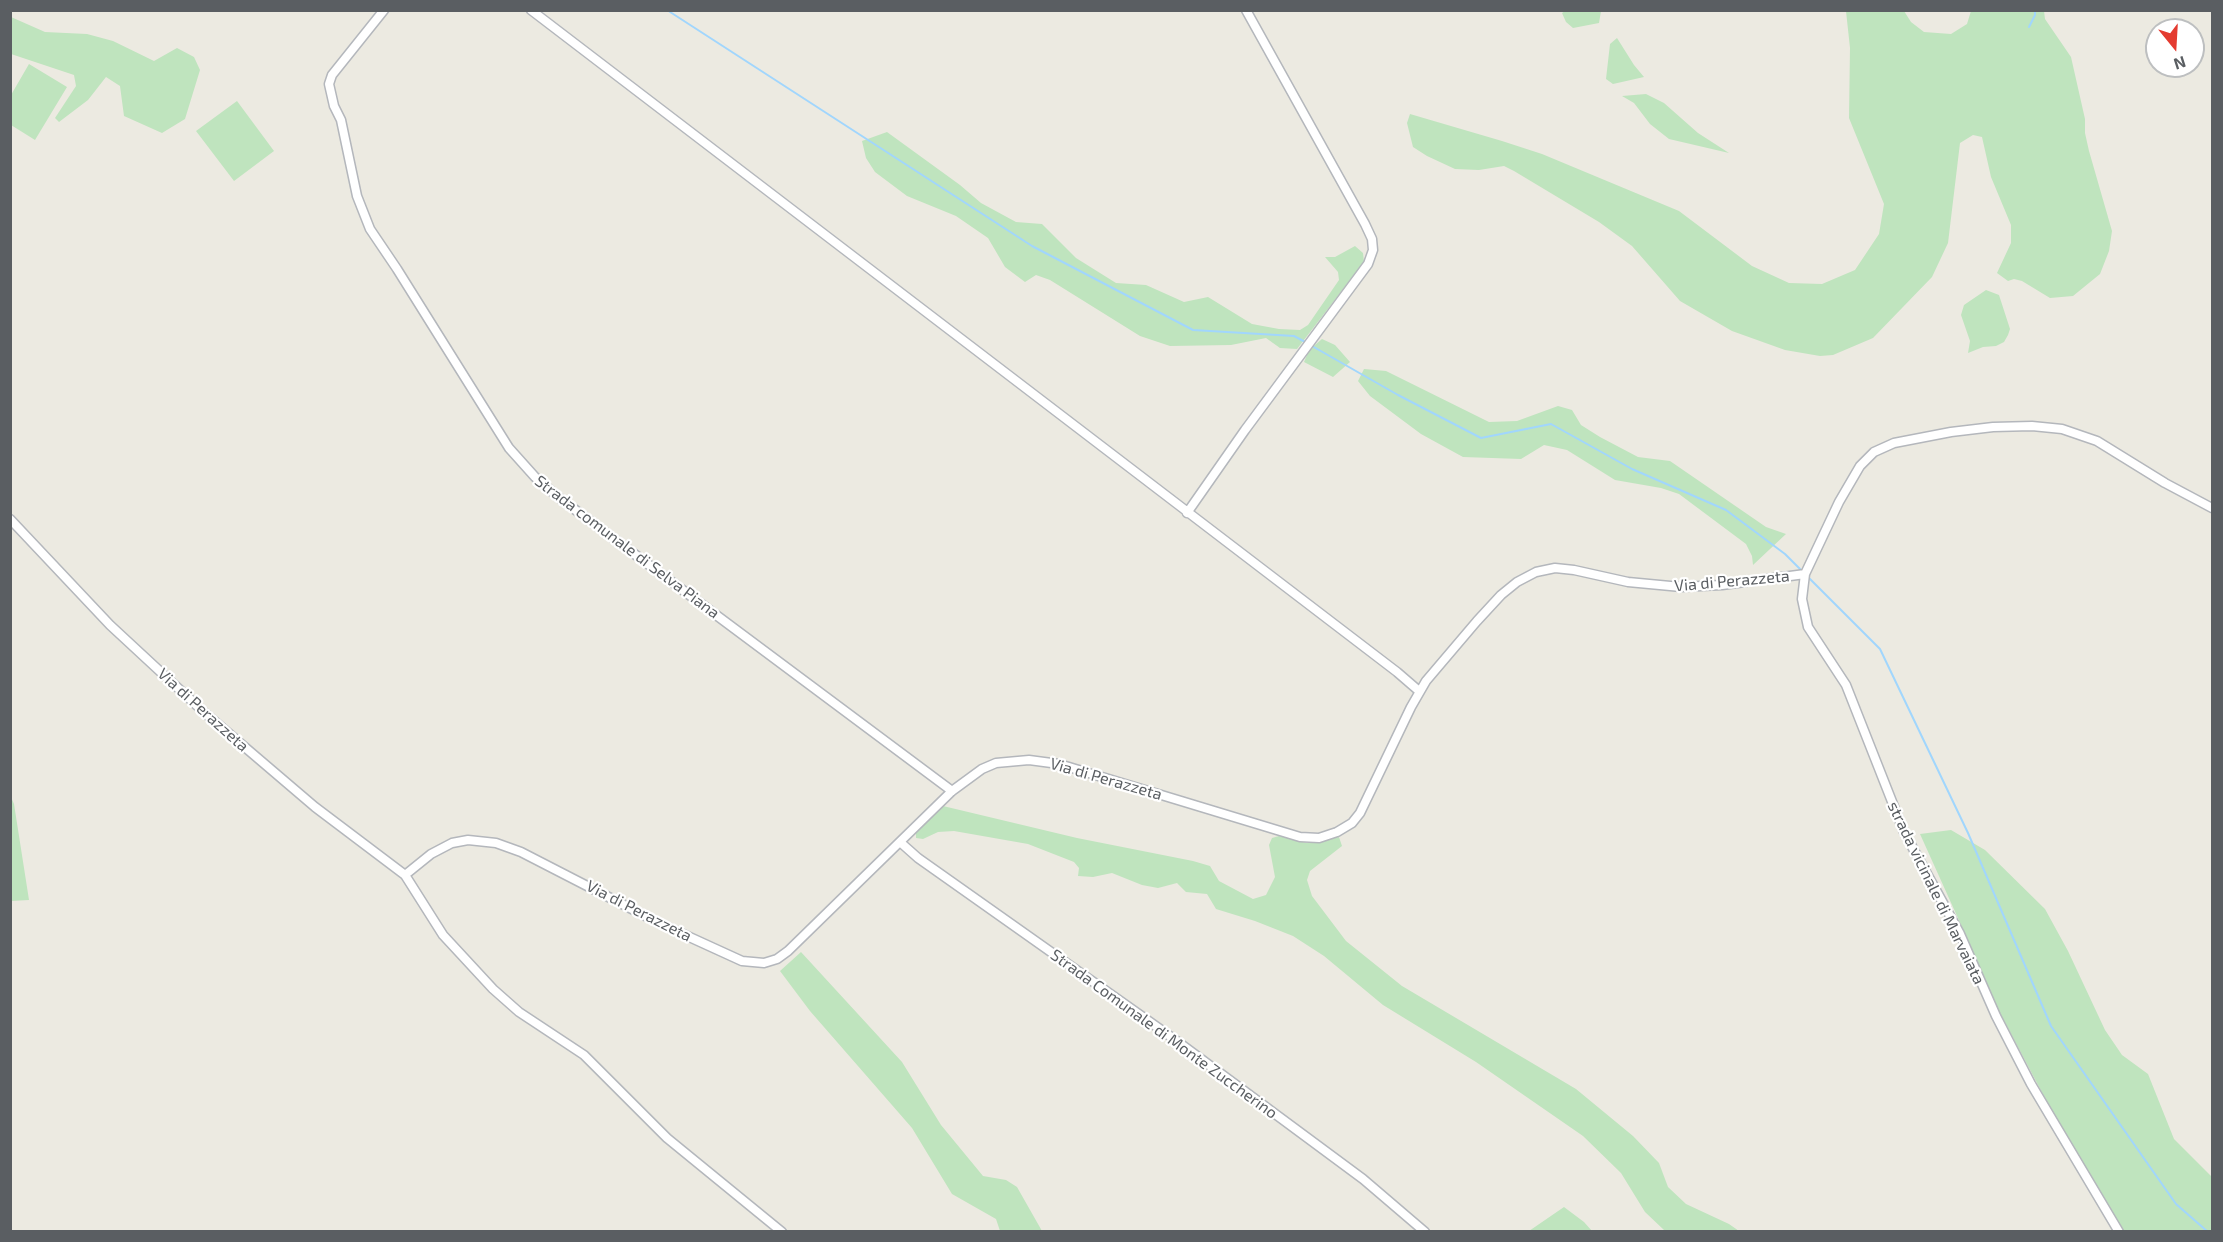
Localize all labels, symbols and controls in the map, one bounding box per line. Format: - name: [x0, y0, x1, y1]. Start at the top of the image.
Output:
- north arrow: [2145, 18, 2205, 78]
- text: N: [2172, 53, 2189, 75]
- street label: Strada comunale di Selva Piana: [531, 471, 723, 623]
- street label: Via di Perazzeta: [1674, 566, 1790, 596]
- street label: Via di Perazzeta: [154, 664, 252, 756]
- street label: Via di Perazzeta: [1048, 754, 1164, 804]
- street label: strada vicinale di Marvaiata: [1883, 798, 1989, 988]
- street label: Via di Perazzeta: [583, 876, 695, 946]
- street label: Strada Comunale di Monte Zuccherino: [1047, 945, 1281, 1123]

